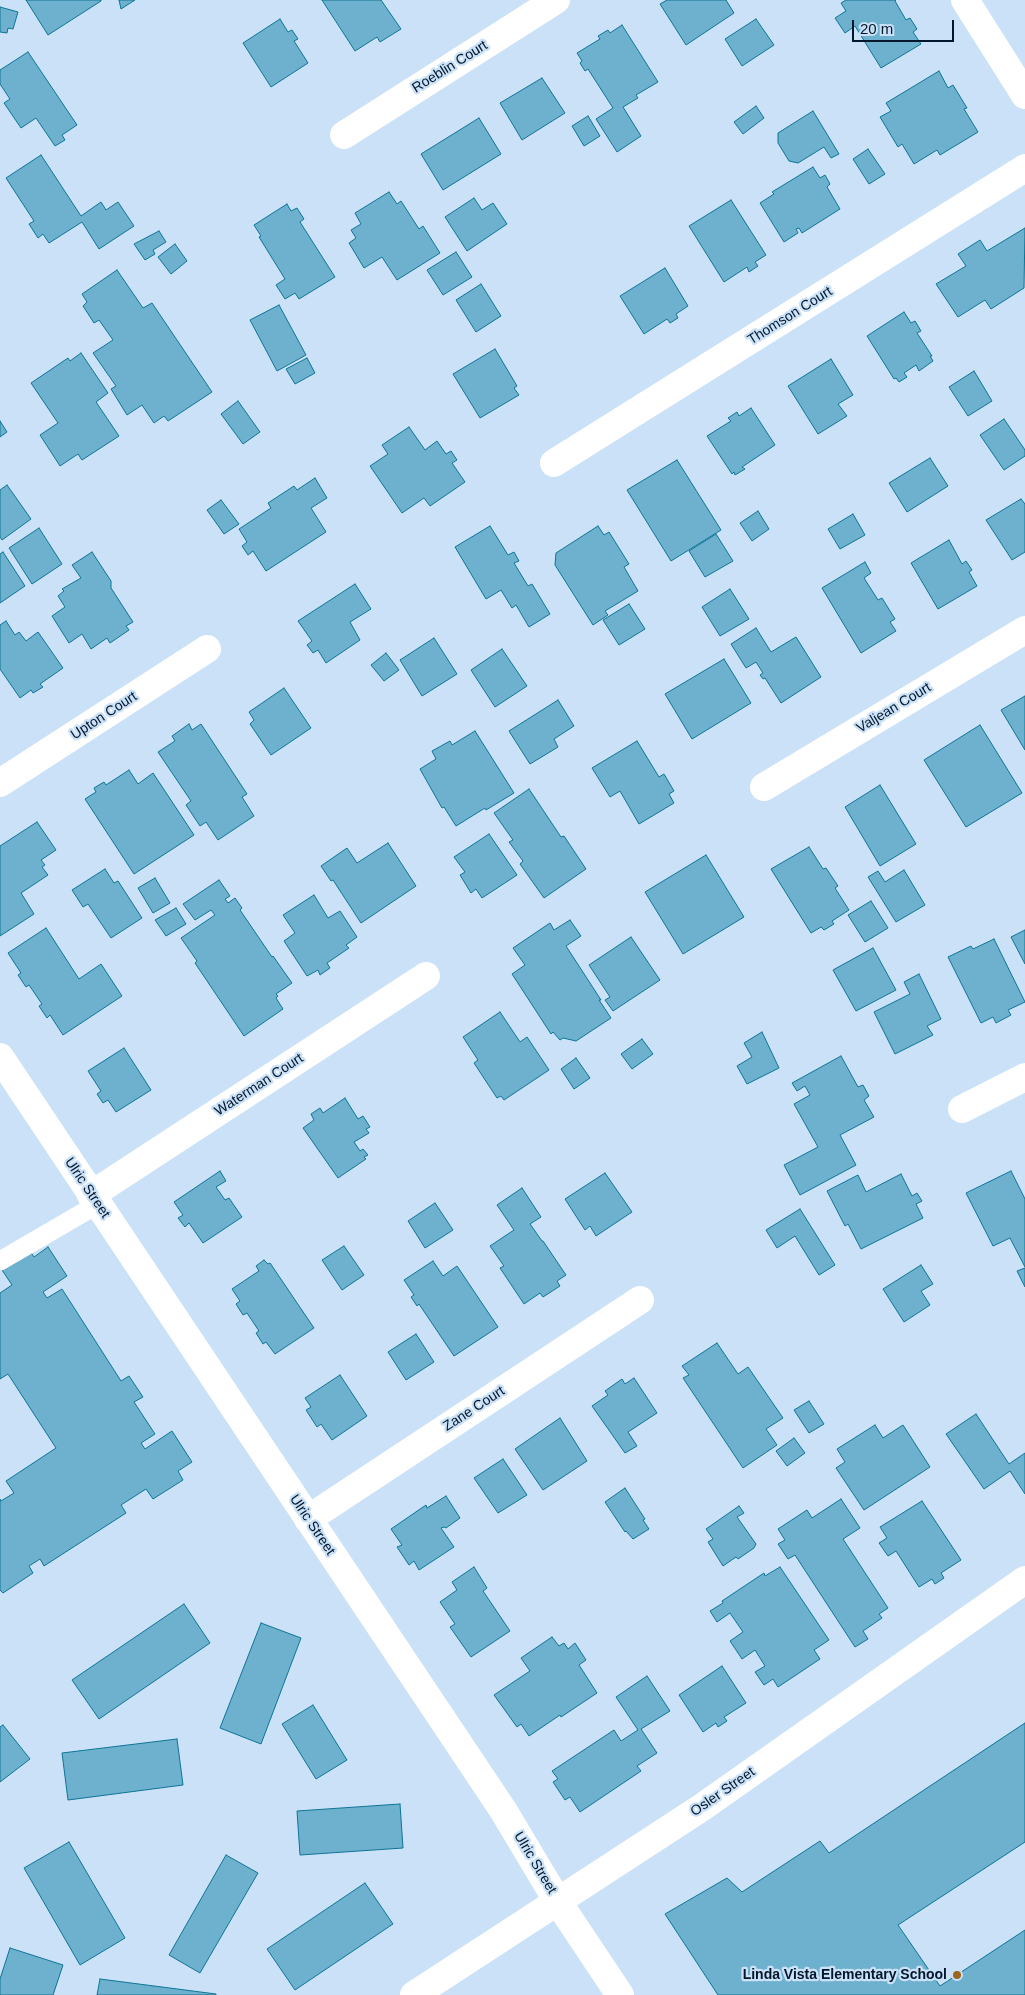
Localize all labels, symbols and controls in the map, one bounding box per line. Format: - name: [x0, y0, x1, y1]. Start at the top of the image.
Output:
- scale bar: [855, 10, 958, 42]
- text: 20 m: [860, 20, 893, 37]
- street label: Roeblin Court: [409, 37, 491, 97]
- street label: Thomson Court: [745, 283, 835, 349]
- street label: Valjean Court: [854, 679, 934, 737]
- street label: Upton Court: [68, 688, 140, 744]
- street label: Waterman Court: [212, 1050, 306, 1120]
- street label: Ulric Street: [61, 1155, 113, 1221]
- street label: Zane Court: [440, 1383, 508, 1435]
- street label: Ulric Street: [286, 1492, 338, 1558]
- street label: Osler Street: [688, 1764, 758, 1820]
- street label: Ulric Street: [510, 1829, 560, 1897]
- place label: Linda Vista Elementary School: [743, 1967, 947, 1983]
- marker: Linda Vista Elementary School: [951, 1969, 963, 1981]

